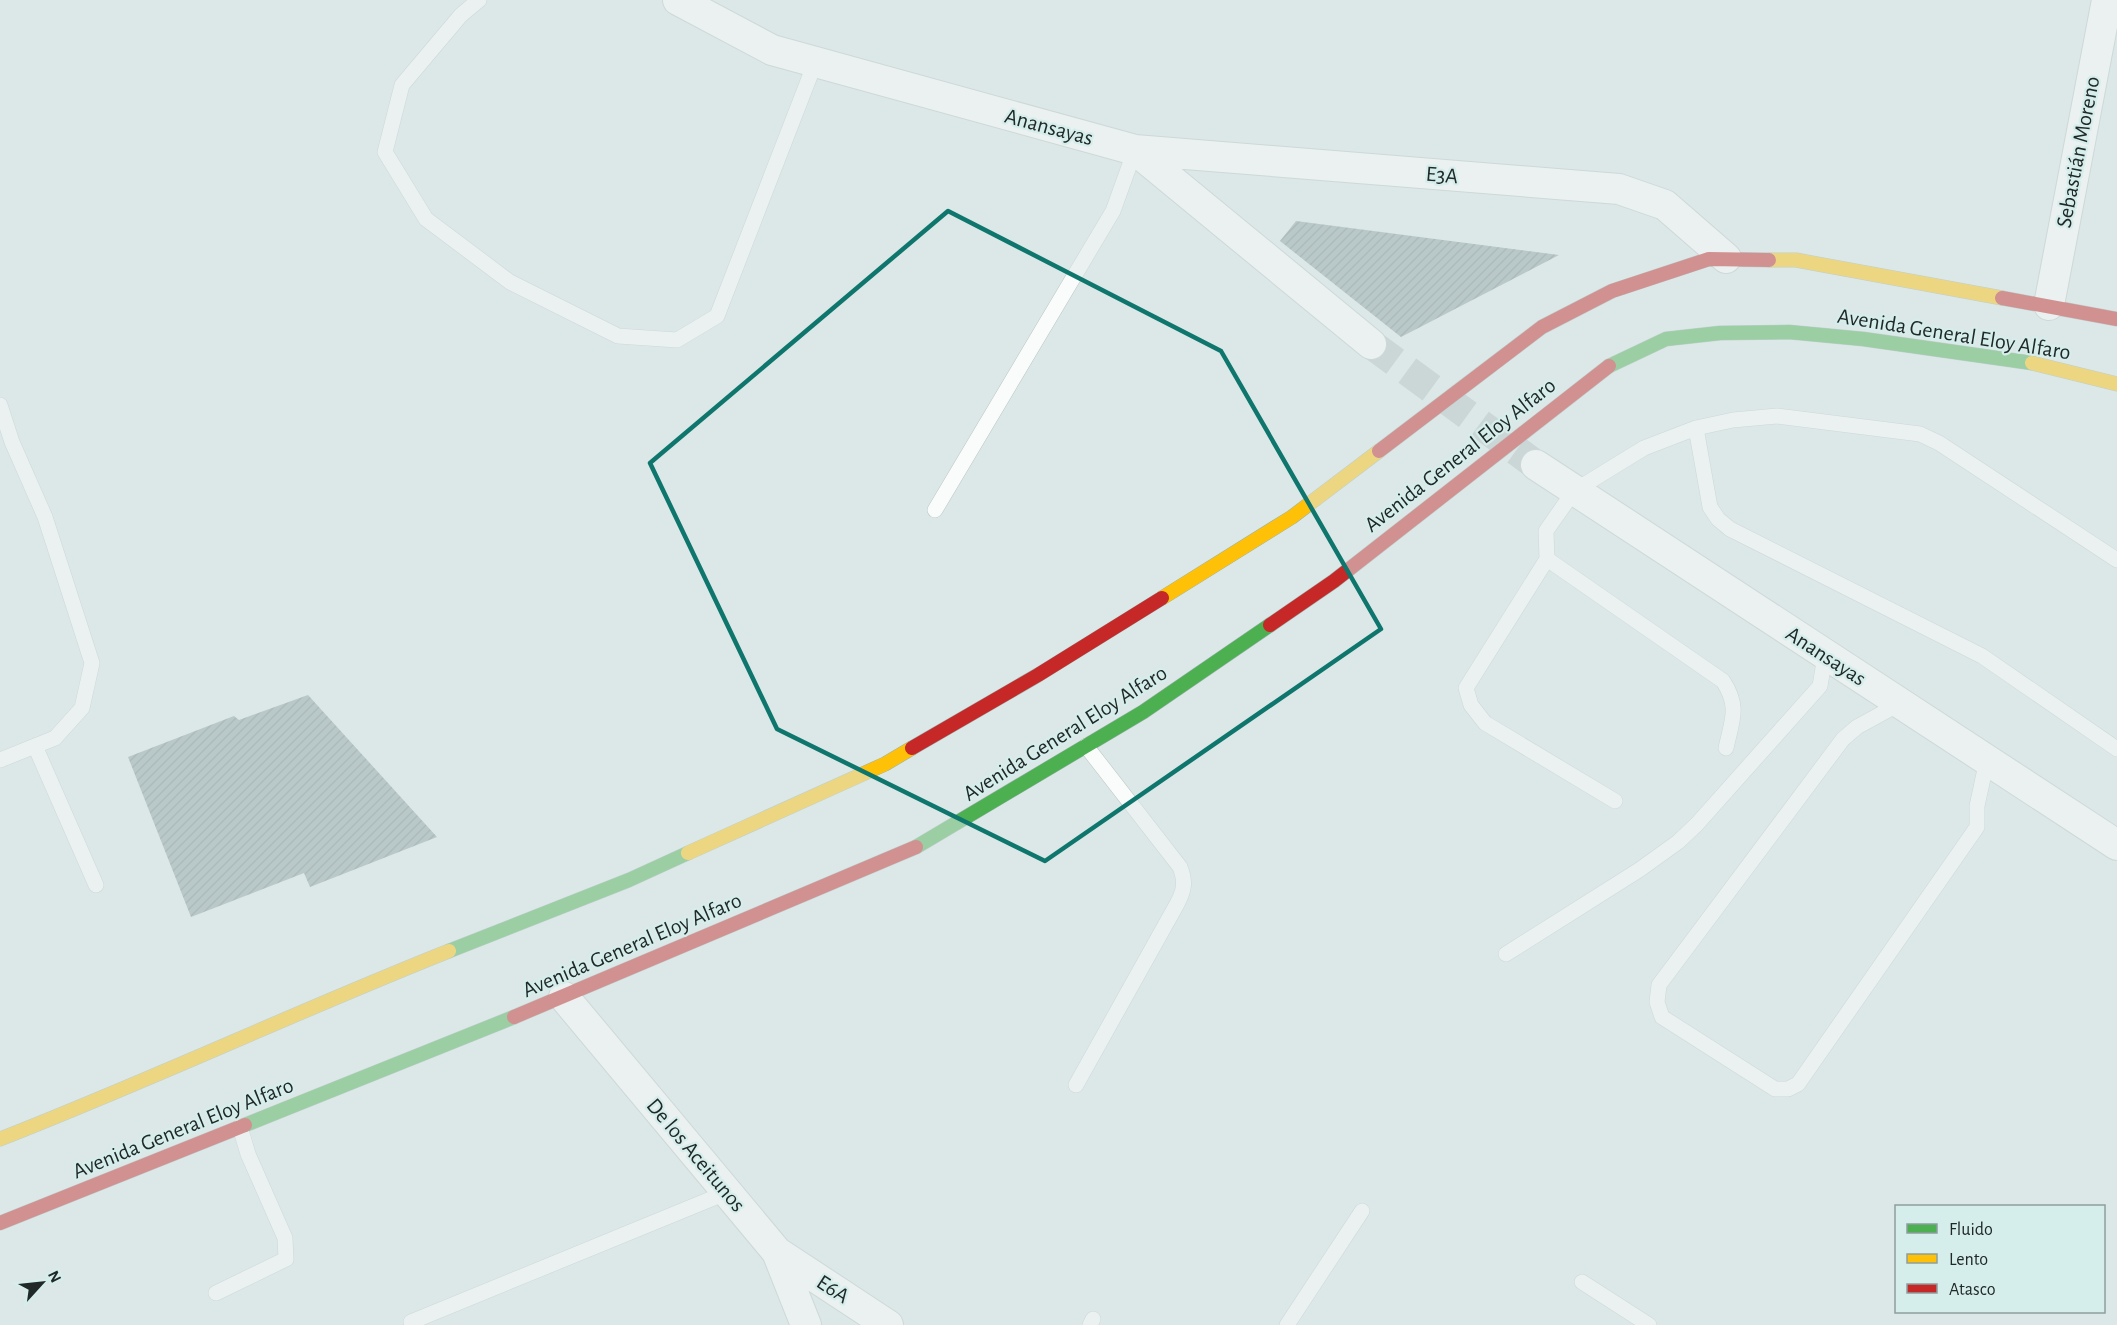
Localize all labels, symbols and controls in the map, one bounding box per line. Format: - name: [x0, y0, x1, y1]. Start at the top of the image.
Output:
- street label: Sebastián Moreno: [2053, 74, 2103, 230]
- street label: Anansayas: [1002, 105, 1096, 149]
- street label: E3A: [1425, 163, 1459, 187]
- street label: Avenida General Eloy Alfaro: [1836, 305, 2072, 363]
- street label: Avenida General Eloy Alfaro: [1360, 374, 1560, 536]
- street label: Anansayas: [1782, 622, 1870, 690]
- street label: Avenida General Eloy Alfaro: [959, 661, 1171, 805]
- street label: Avenida General Eloy Alfaro: [519, 889, 745, 1001]
- street label: Avenida General Eloy Alfaro: [70, 1074, 296, 1182]
- street label: De los Aceitunos: [642, 1094, 750, 1216]
- legend: [1895, 1205, 2105, 1313]
- text: Fluido: [1949, 1221, 1993, 1239]
- text: Lento: [1949, 1251, 1988, 1269]
- north arrow: [12, 1253, 72, 1313]
- text: N: [45, 1268, 64, 1285]
- street label: E6A: [813, 1271, 853, 1308]
- text: Atasco: [1949, 1281, 1996, 1299]

